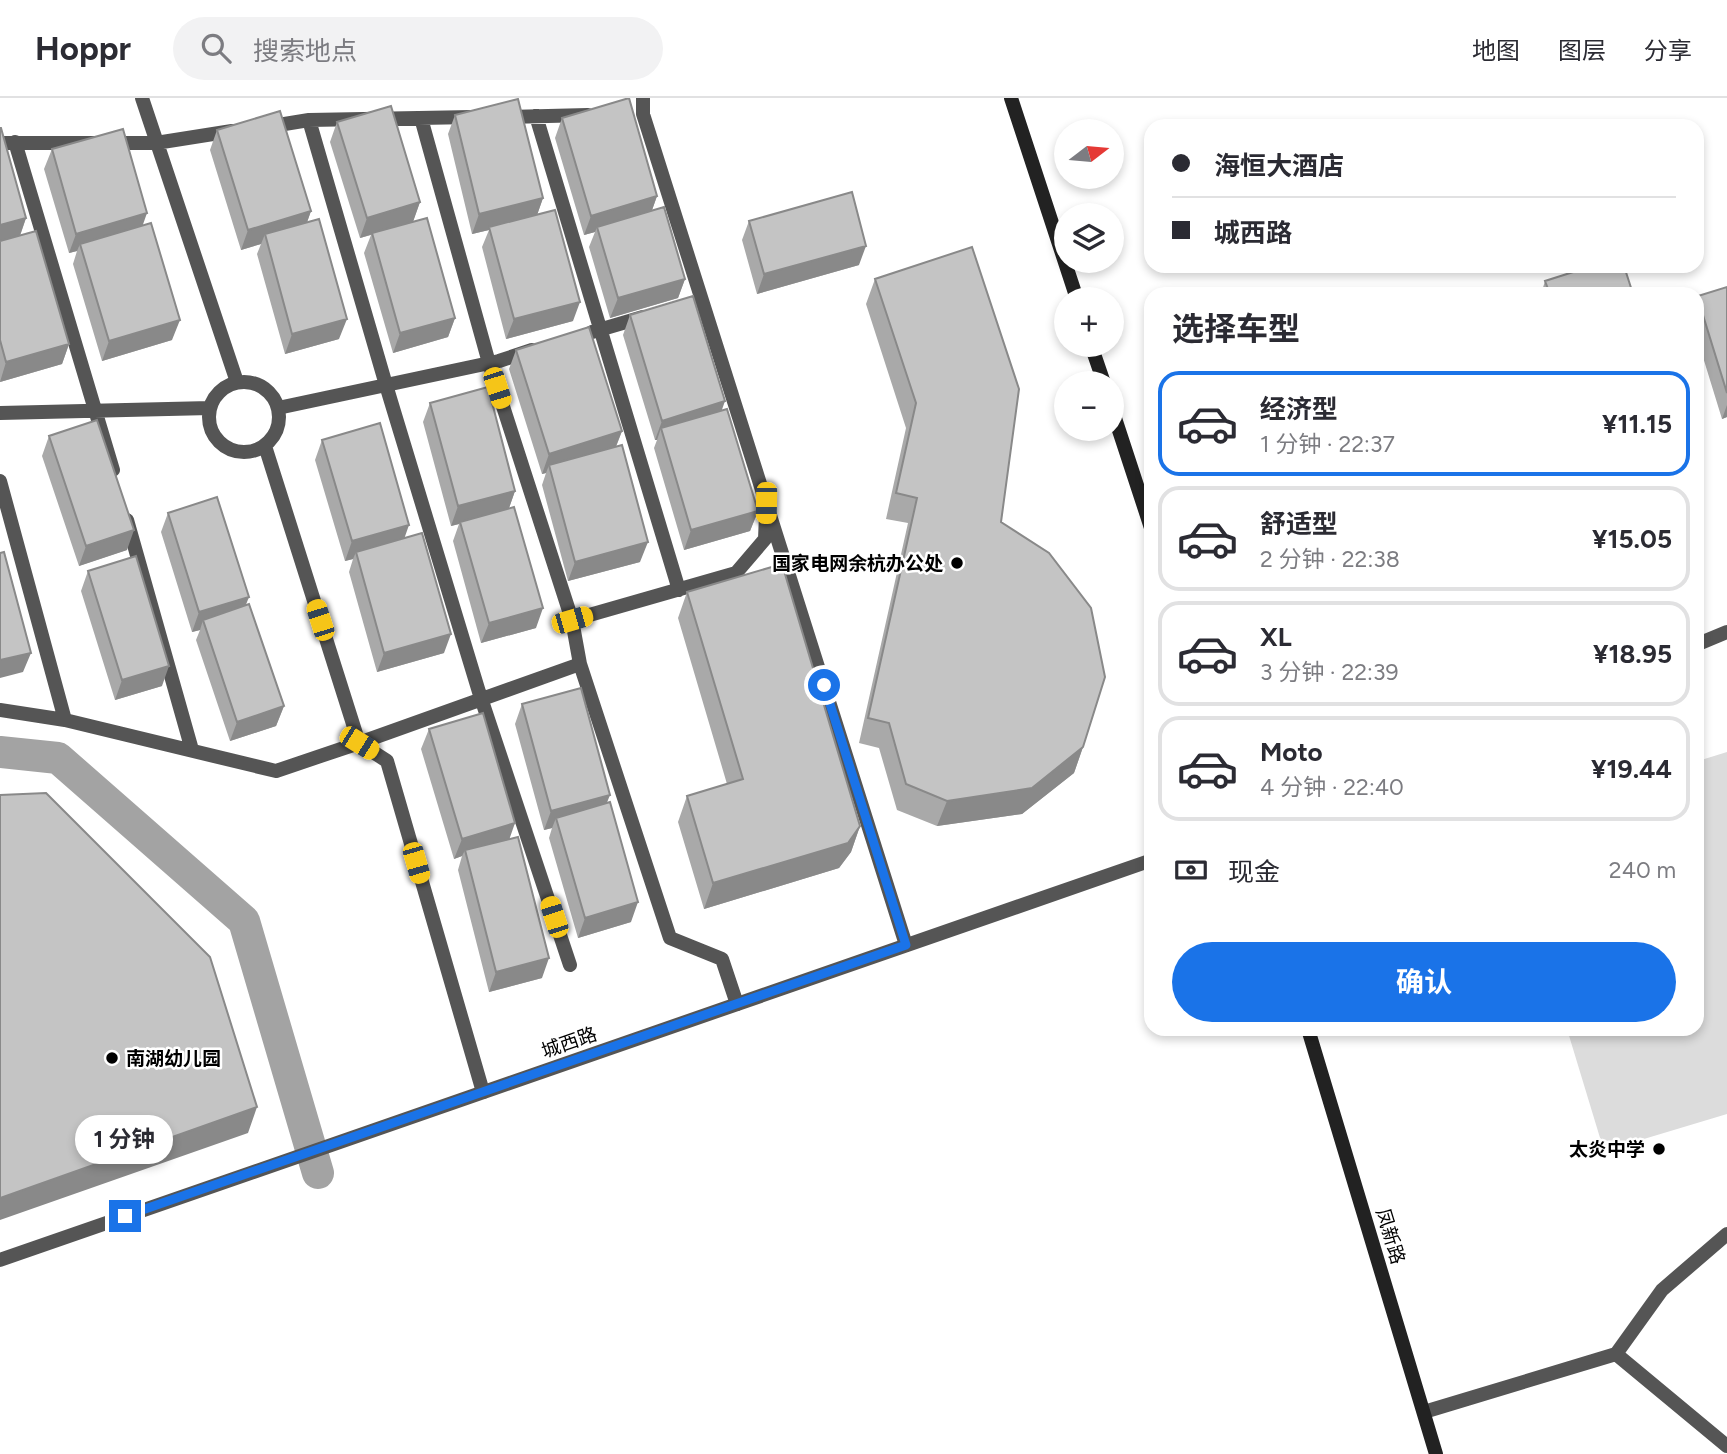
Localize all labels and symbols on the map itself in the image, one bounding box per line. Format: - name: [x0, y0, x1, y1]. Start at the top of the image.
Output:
- north arrow: [1054, 119, 1124, 189]
- car: [481, 365, 514, 411]
- car: [756, 482, 777, 524]
- place label: 国家电网余杭办公处: [772, 552, 943, 575]
- marker: 国家电网余杭办公处: [949, 555, 965, 571]
- car: [304, 597, 337, 643]
- car: [549, 604, 596, 636]
- route start: [808, 669, 840, 701]
- car: [336, 723, 383, 763]
- car: [401, 840, 432, 886]
- car: [538, 894, 571, 940]
- street label: 城西路: [538, 1022, 600, 1063]
- place label: 南湖幼儿园: [126, 1047, 221, 1070]
- marker: 南湖幼儿园: [104, 1050, 120, 1066]
- callout: 1 分钟: [76, 1114, 174, 1164]
- place label: 太炎中学: [1569, 1138, 1645, 1161]
- marker: 太炎中学: [1651, 1141, 1667, 1157]
- route end: [109, 1200, 141, 1232]
- street label: 凤新路: [1371, 1206, 1410, 1267]

